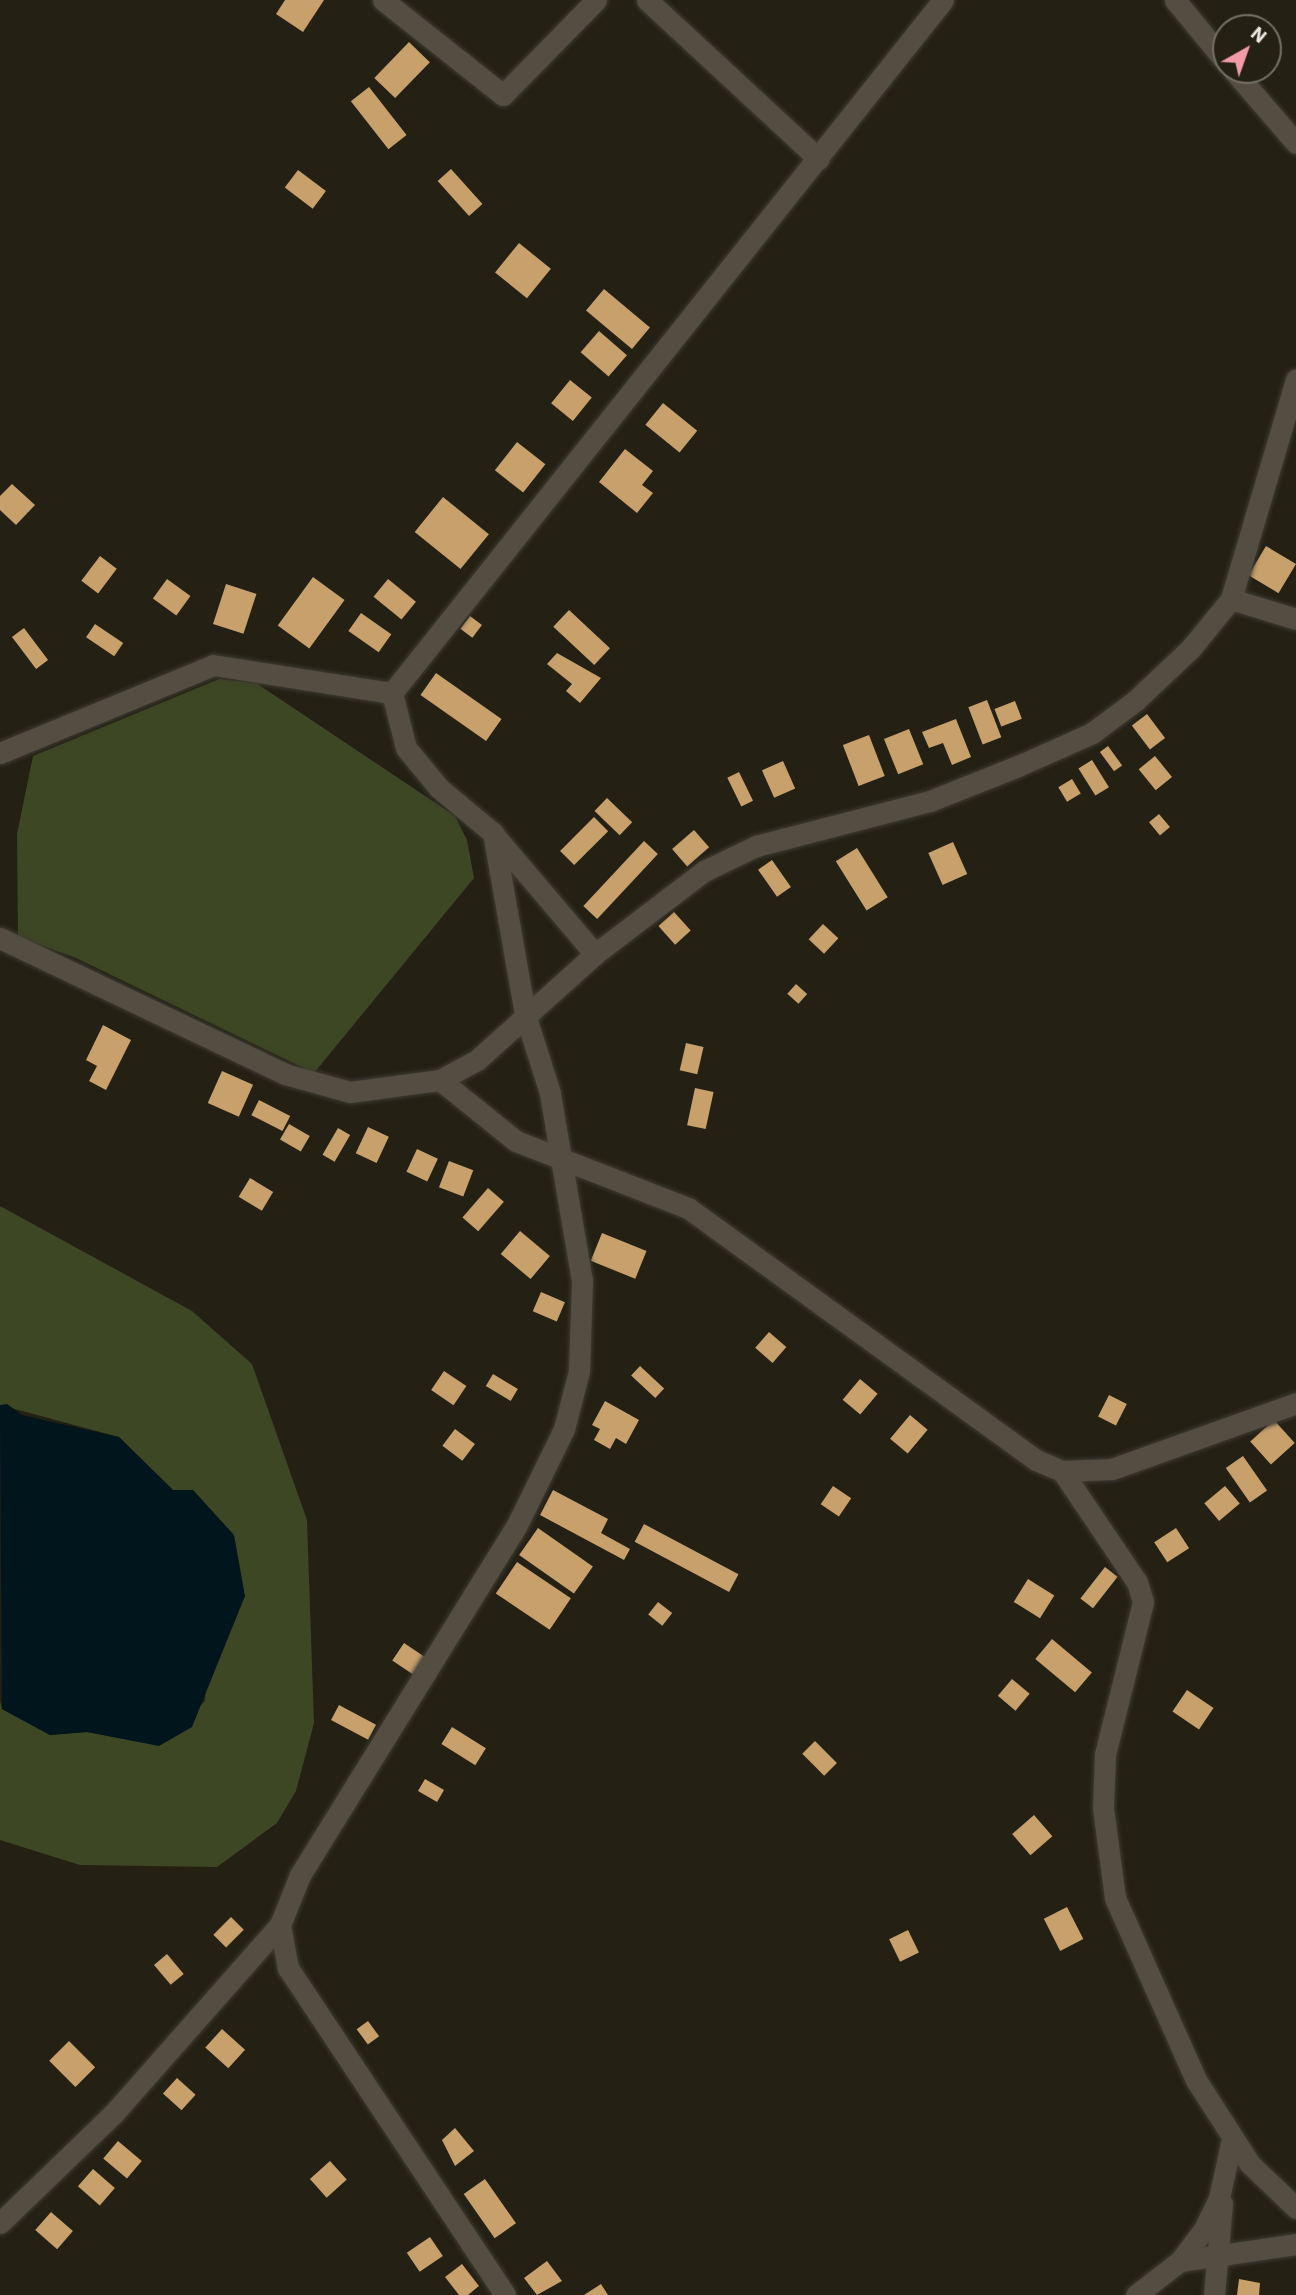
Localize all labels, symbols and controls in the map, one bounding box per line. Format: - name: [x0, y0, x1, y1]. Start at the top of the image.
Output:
- north arrow: [1212, 14, 1282, 84]
- text: N: [1246, 21, 1272, 48]

